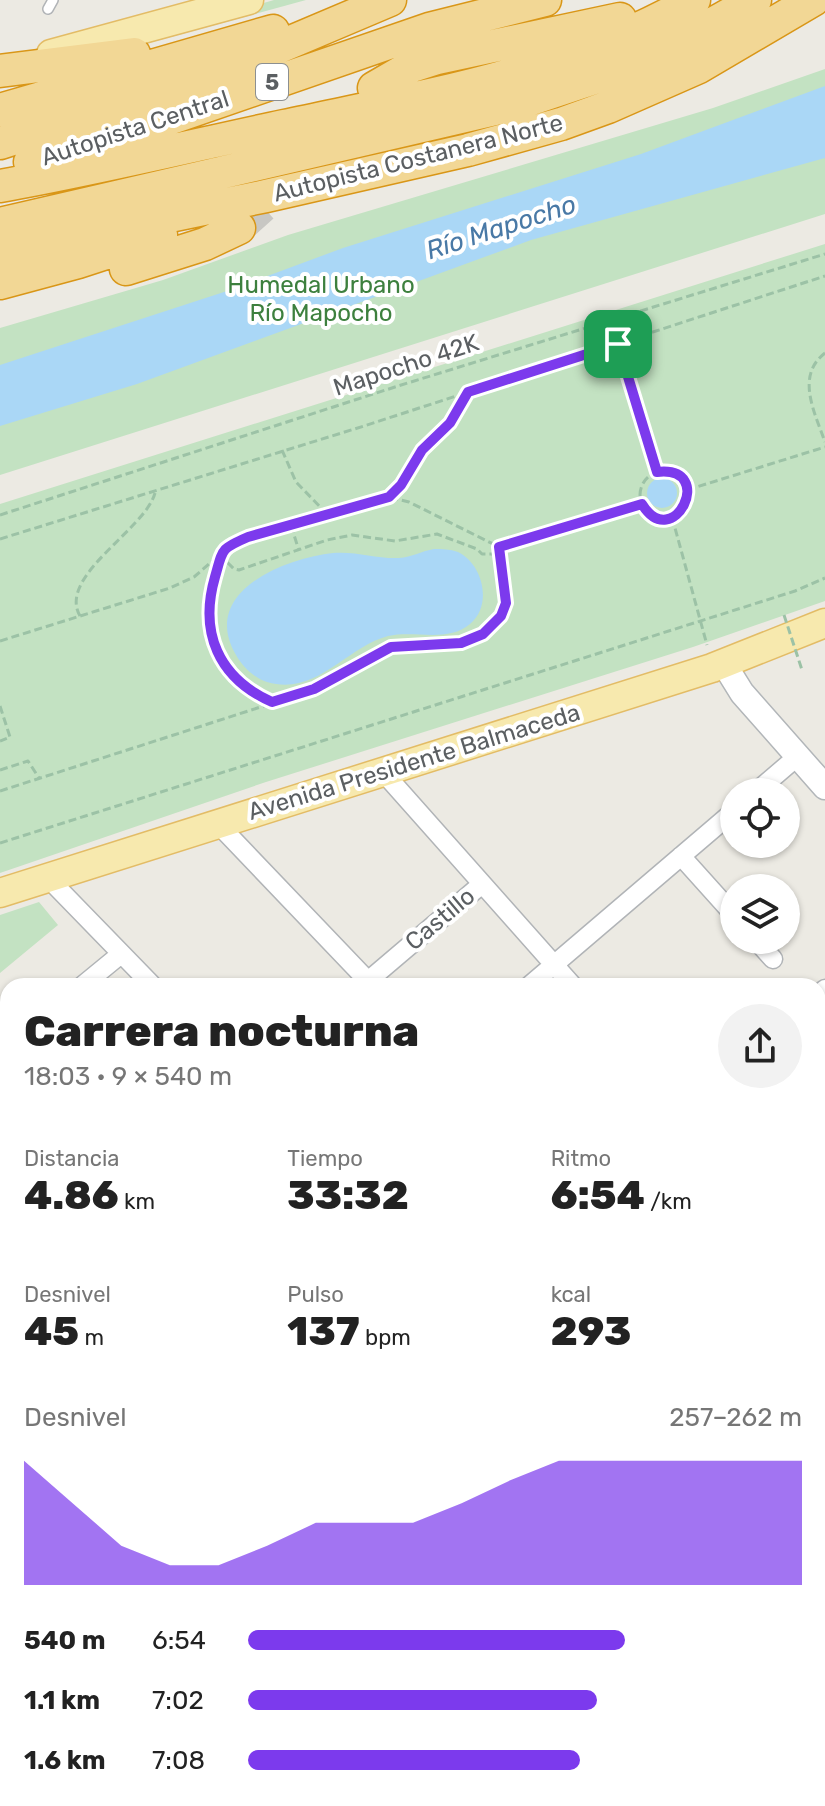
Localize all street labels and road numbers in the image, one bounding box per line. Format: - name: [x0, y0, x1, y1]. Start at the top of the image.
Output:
- road number: 5: [256, 64, 288, 100]
- street label: Autopista Central: [38, 84, 232, 172]
- street label: Autopista Costanera Norte: [270, 108, 566, 208]
- street label: Mapocho 42K: [330, 328, 483, 402]
- street label: Avenida Presidente Balmaceda: [245, 698, 583, 826]
- street label: Castillo: [400, 882, 480, 956]

